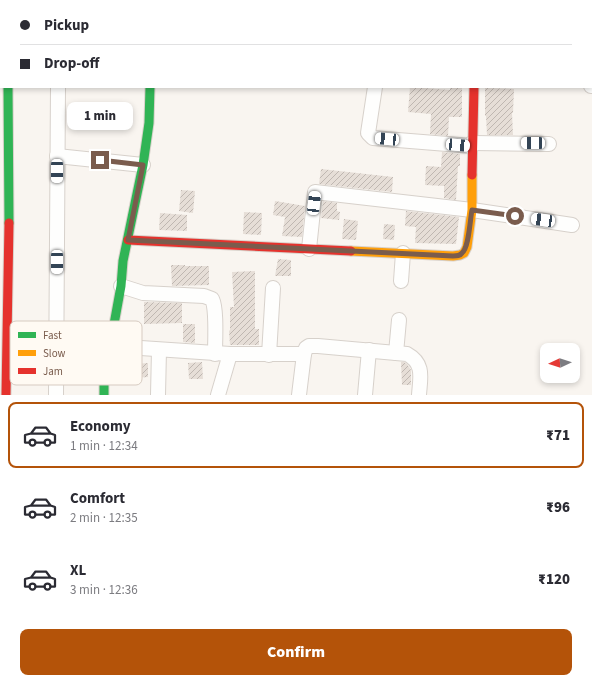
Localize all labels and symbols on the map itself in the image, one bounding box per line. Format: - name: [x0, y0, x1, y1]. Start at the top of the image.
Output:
- callout: 1 min: [67, 102, 133, 130]
- car: [375, 132, 399, 146]
- car: [521, 137, 545, 149]
- car: [446, 138, 470, 152]
- route end: [91, 151, 109, 169]
- car: [51, 159, 63, 183]
- car: [307, 190, 321, 216]
- route start: [506, 207, 524, 225]
- car: [530, 212, 556, 228]
- car: [51, 250, 63, 274]
- legend: [10, 321, 142, 385]
- text: Fast: [43, 328, 62, 343]
- north arrow: [540, 343, 580, 383]
- text: Slow: [43, 346, 66, 361]
- text: Jam: [43, 364, 63, 379]

